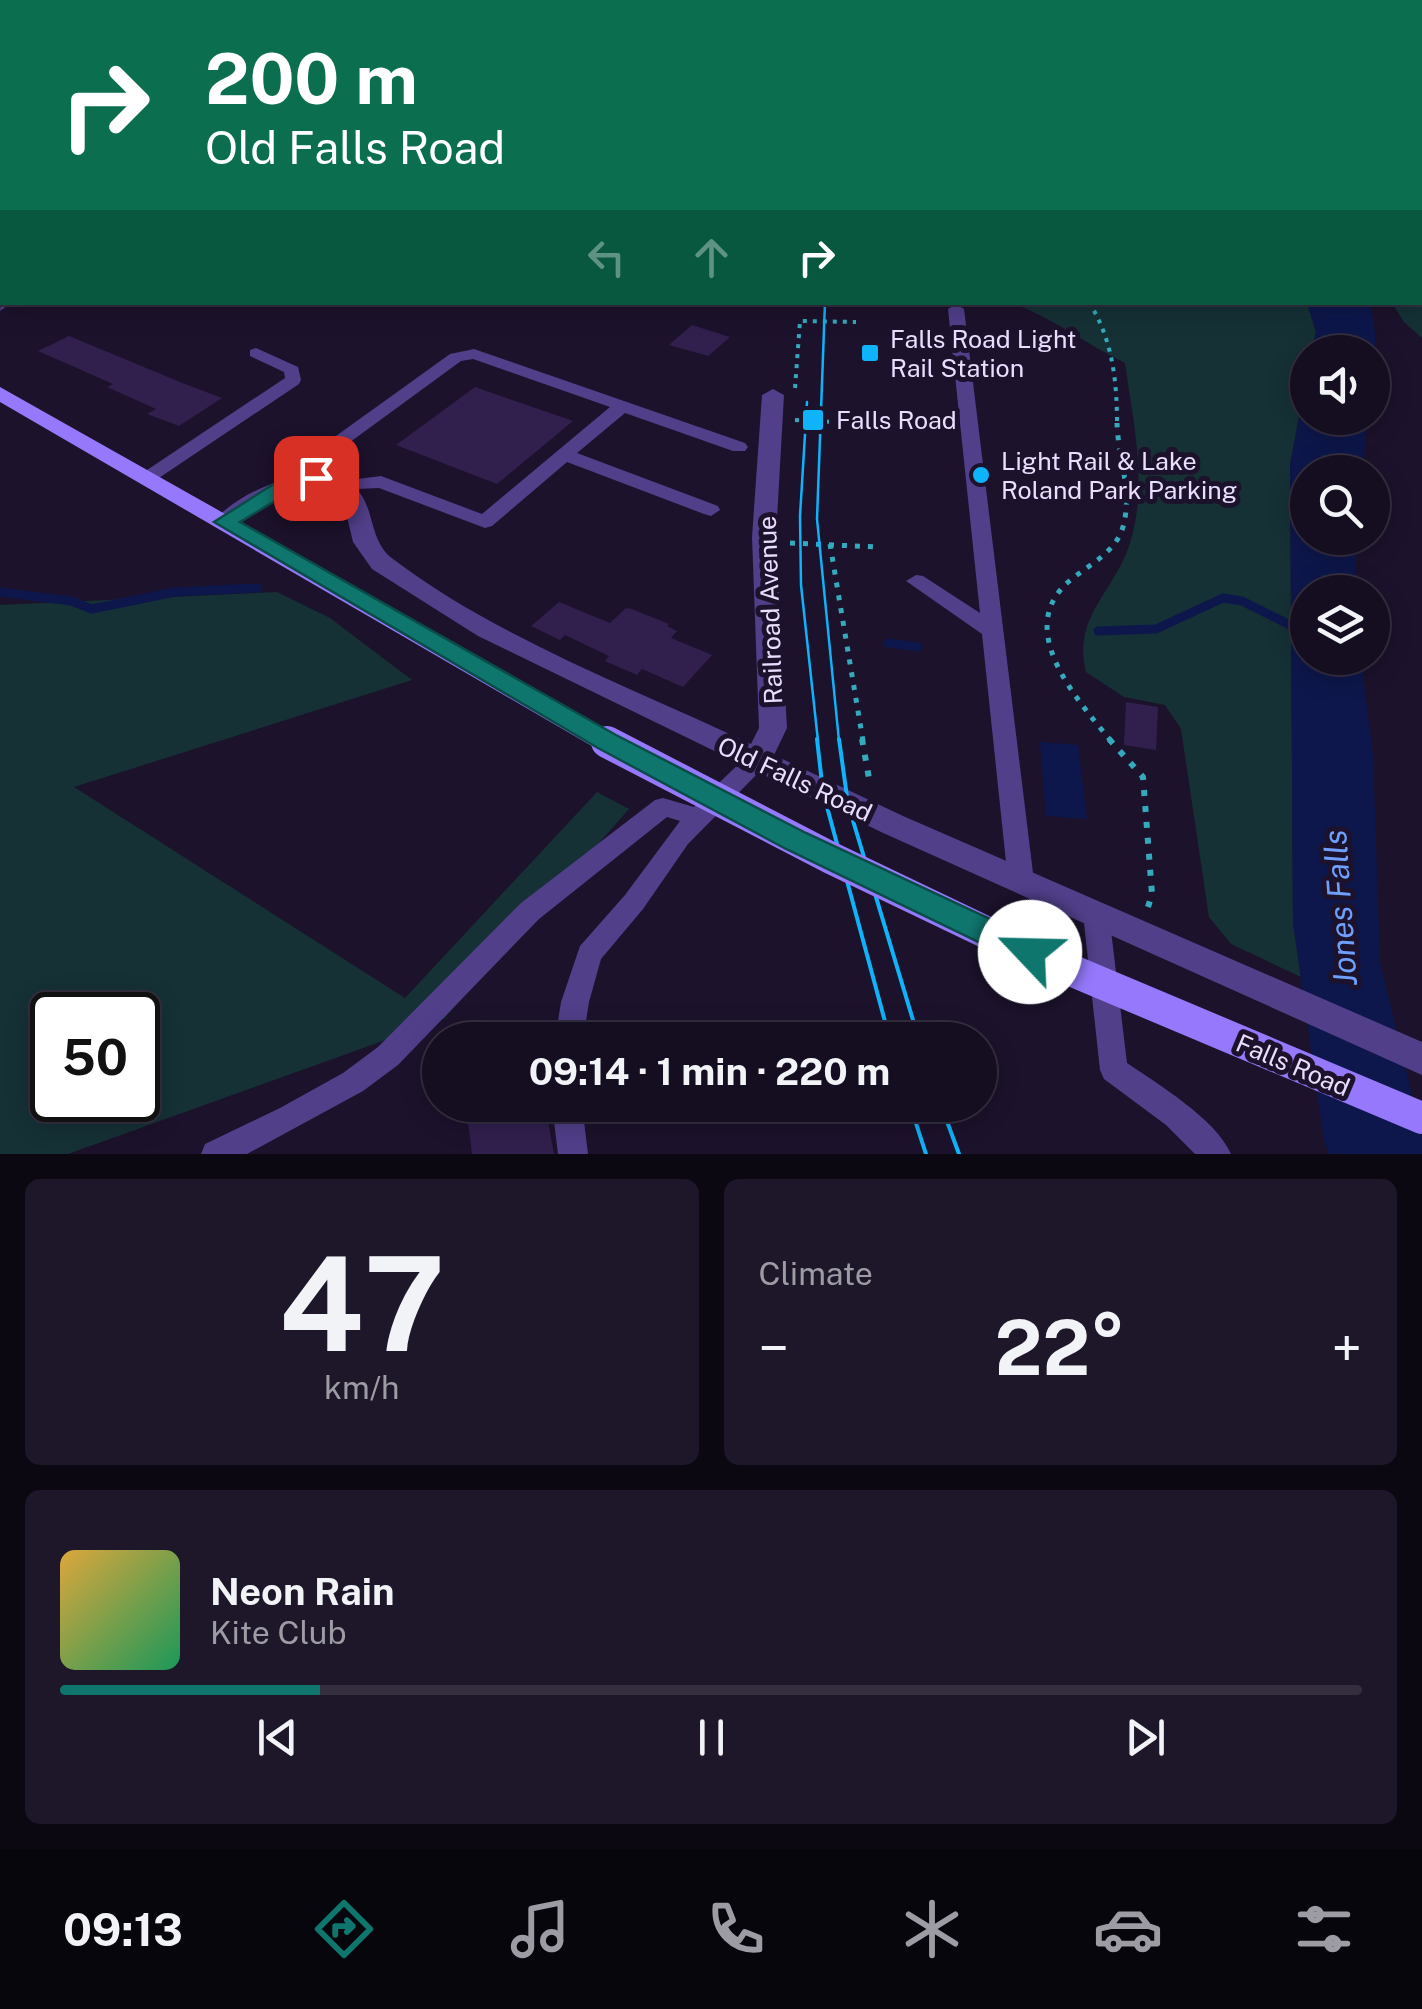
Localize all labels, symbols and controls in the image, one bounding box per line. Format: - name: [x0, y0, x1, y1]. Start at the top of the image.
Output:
- text: 200 m: [205, 37, 418, 120]
- icon: right: [40, 40, 170, 170]
- text: Old Falls Road: [205, 121, 505, 174]
- icon: left: [579, 230, 634, 285]
- icon: ahead: [684, 230, 739, 285]
- icon: right: [789, 230, 844, 285]
- place label: Falls Road Light Rail Station: [890, 324, 1077, 383]
- map controls: [1290, 335, 1390, 675]
- button: sound: [1290, 335, 1390, 435]
- marker: Falls Road Light Rail Station: [859, 342, 881, 364]
- place label: Falls Road: [836, 405, 957, 435]
- marker: Falls Road: [800, 407, 826, 433]
- pin: [274, 436, 359, 521]
- place label: Light Rail & Lake Roland Park Parking: [1001, 446, 1237, 505]
- icon: arrive: [289, 451, 344, 506]
- button: search: [1290, 455, 1390, 555]
- marker: Light Rail & Lake Roland Park Parking: [970, 464, 992, 486]
- street label: Railroad Avenue: [752, 515, 788, 705]
- button: layers: [1290, 575, 1390, 675]
- street label: Old Falls Road: [713, 730, 877, 828]
- water label: Jones Falls: [1316, 829, 1364, 987]
- position arrow: [978, 900, 1082, 1004]
- speed limit sign: 50: [30, 992, 160, 1122]
- street label: Falls Road: [1232, 1028, 1354, 1102]
- text: 09:14 · 1 min · 220 m: [529, 1049, 890, 1094]
- text: 47: [278, 1228, 445, 1380]
- text: Climate: [759, 1255, 873, 1292]
- text: 22°: [995, 1304, 1126, 1392]
- text: −: [759, 1316, 789, 1380]
- text: +: [1332, 1316, 1362, 1380]
- text: km/h: [324, 1369, 399, 1406]
- text: Neon Rain: [210, 1569, 394, 1614]
- text: Kite Club: [210, 1614, 347, 1651]
- icon: previous: [250, 1710, 305, 1765]
- icon: pause: [684, 1710, 739, 1765]
- icon: next: [1118, 1710, 1173, 1765]
- icon: directions: [309, 1894, 379, 1964]
- icon: music: [505, 1894, 575, 1964]
- icon: phone: [701, 1894, 771, 1964]
- icon: climate: [897, 1894, 967, 1964]
- icon: car: [1093, 1894, 1163, 1964]
- icon: filters: [1289, 1894, 1359, 1964]
- text: 09:13: [63, 1903, 183, 1956]

